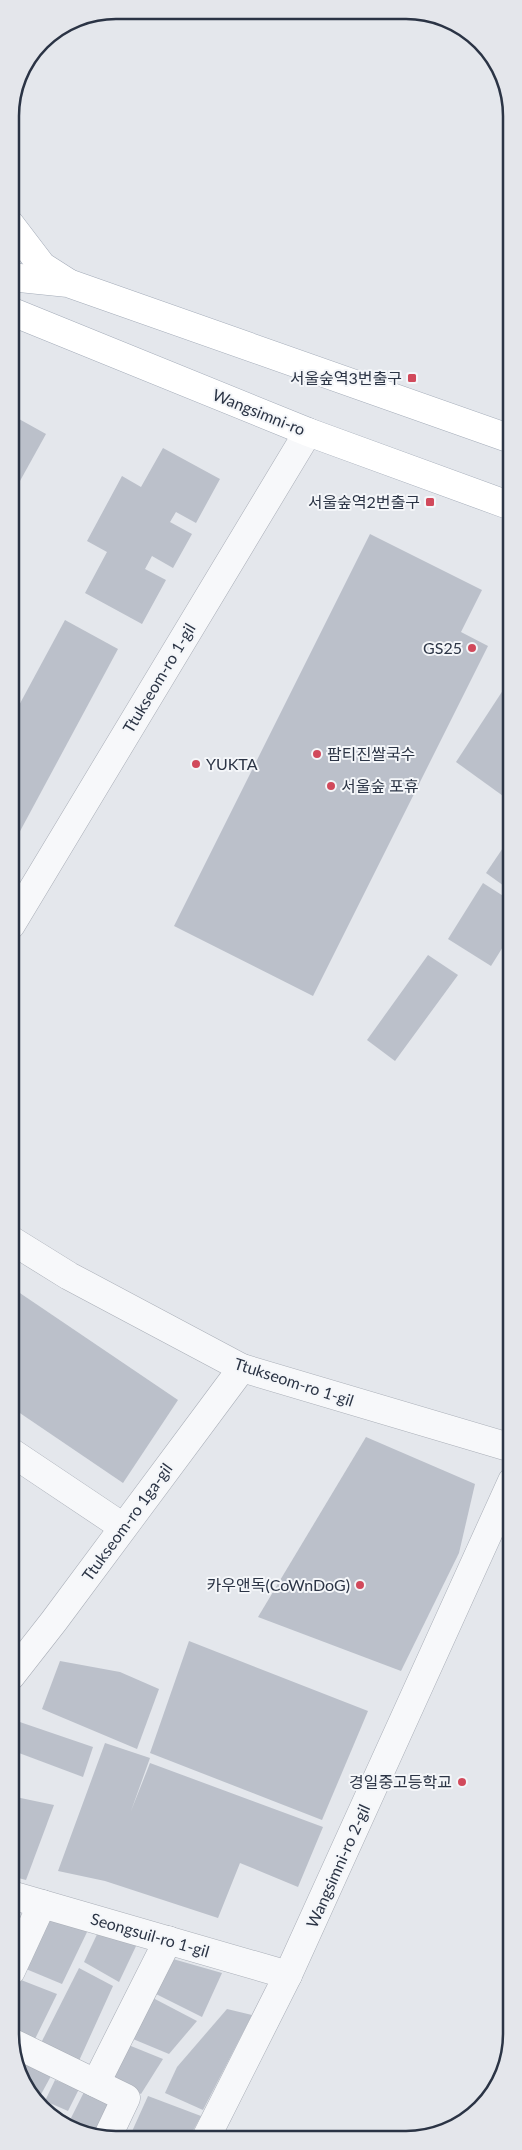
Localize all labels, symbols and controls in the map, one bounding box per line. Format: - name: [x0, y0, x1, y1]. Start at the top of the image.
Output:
- place label: 서울숲역3번출구: [290, 368, 402, 387]
- marker: 서울숲역3번출구: [406, 372, 418, 384]
- street label: Wangsimni-ro: [210, 384, 308, 439]
- place label: 서울숲역2번출구: [308, 492, 420, 511]
- marker: 서울숲역2번출구: [424, 496, 436, 508]
- street label: Ttukseom-ro 1-gil: [118, 619, 199, 736]
- place label: GS25: [423, 638, 462, 657]
- marker: GS25: [466, 642, 478, 654]
- place label: 팜티진쌀국수: [327, 744, 415, 763]
- marker: 팜티진쌀국수: [311, 748, 323, 760]
- place label: YUKTA: [206, 754, 258, 773]
- marker: YUKTA: [190, 758, 202, 770]
- place label: 서울숲 포휴: [341, 776, 419, 795]
- marker: 서울숲 포휴: [325, 780, 337, 792]
- street label: Ttukseom-ro 1-gil: [232, 1353, 356, 1410]
- street label: Ttukseom-ro 1ga-gil: [77, 1459, 176, 1584]
- place label: 카우앤독(CoWnDoG): [207, 1575, 350, 1594]
- marker: 카우앤독(CoWnDoG): [354, 1579, 366, 1591]
- place label: 경일중고등학교: [349, 1772, 452, 1791]
- marker: 경일중고등학교: [456, 1776, 468, 1788]
- street label: Wangsimni-ro 2-gil: [302, 1801, 373, 1931]
- street label: Seongsuil-ro 1-gil: [89, 1908, 212, 1961]

